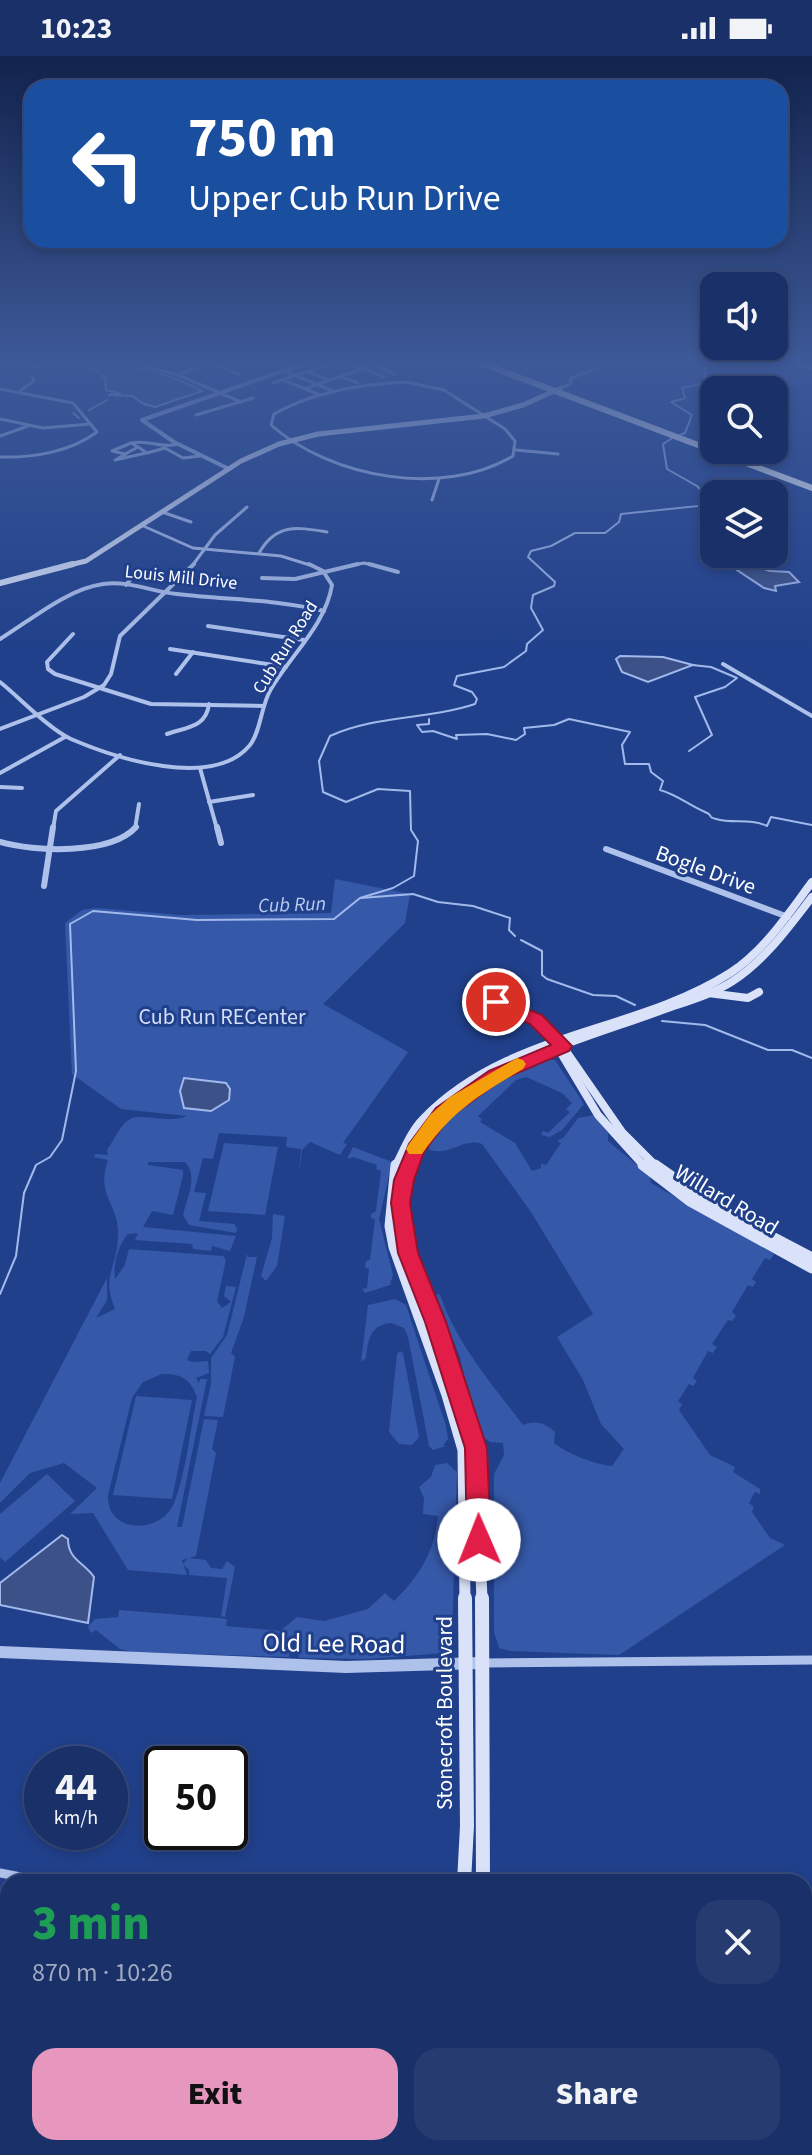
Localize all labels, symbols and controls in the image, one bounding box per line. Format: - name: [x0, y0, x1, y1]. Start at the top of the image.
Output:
- text: 10:23: [40, 7, 112, 50]
- text: 750 m: [188, 99, 336, 178]
- icon: left: [56, 112, 160, 216]
- text: Upper Cub Run Drive: [188, 173, 501, 224]
- map controls: [700, 272, 788, 568]
- button: sound: [700, 272, 788, 360]
- button: search: [700, 376, 788, 464]
- button: layers: [700, 480, 788, 568]
- street label: Louis Mill Drive: [123, 559, 238, 596]
- street label: Cub Run Road: [247, 596, 324, 699]
- street label: Bogle Drive: [651, 837, 760, 903]
- water label: Cub Run: [258, 890, 327, 920]
- pin: [462, 968, 530, 1036]
- icon: arrive: [474, 980, 518, 1024]
- park label: Cub Run RECenter: [138, 1001, 306, 1033]
- street label: Willard Road: [668, 1156, 785, 1244]
- position arrow: [437, 1498, 521, 1582]
- street label: Stonecroft Boulevard: [429, 1616, 461, 1810]
- street label: Old Lee Road: [262, 1624, 406, 1663]
- speed limit sign: 50: [144, 1746, 248, 1850]
- text: 44: [55, 1759, 97, 1816]
- text: km/h: [54, 1804, 98, 1832]
- text: 3 min: [32, 1890, 150, 1958]
- button: close: [696, 1900, 780, 1984]
- text: 870 m · 10:26: [32, 1954, 173, 1991]
- button: Exit: [32, 2048, 398, 2140]
- button: Share: [414, 2048, 780, 2140]

